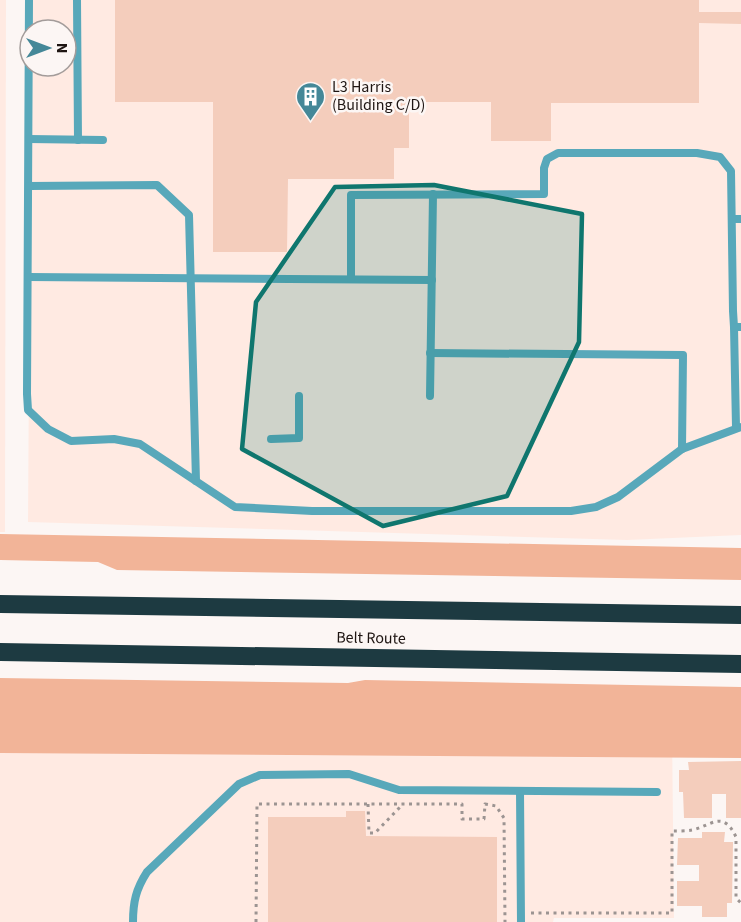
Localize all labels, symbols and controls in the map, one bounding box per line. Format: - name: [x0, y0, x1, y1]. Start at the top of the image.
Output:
- north arrow: [18, 18, 78, 78]
- text: N: [51, 43, 73, 53]
- place label: L3 Harris (Building C/D): [332, 76, 425, 116]
- building icon: L3 Harris (Building C/D): [295, 80, 327, 122]
- street label: Belt Route: [336, 626, 406, 650]

